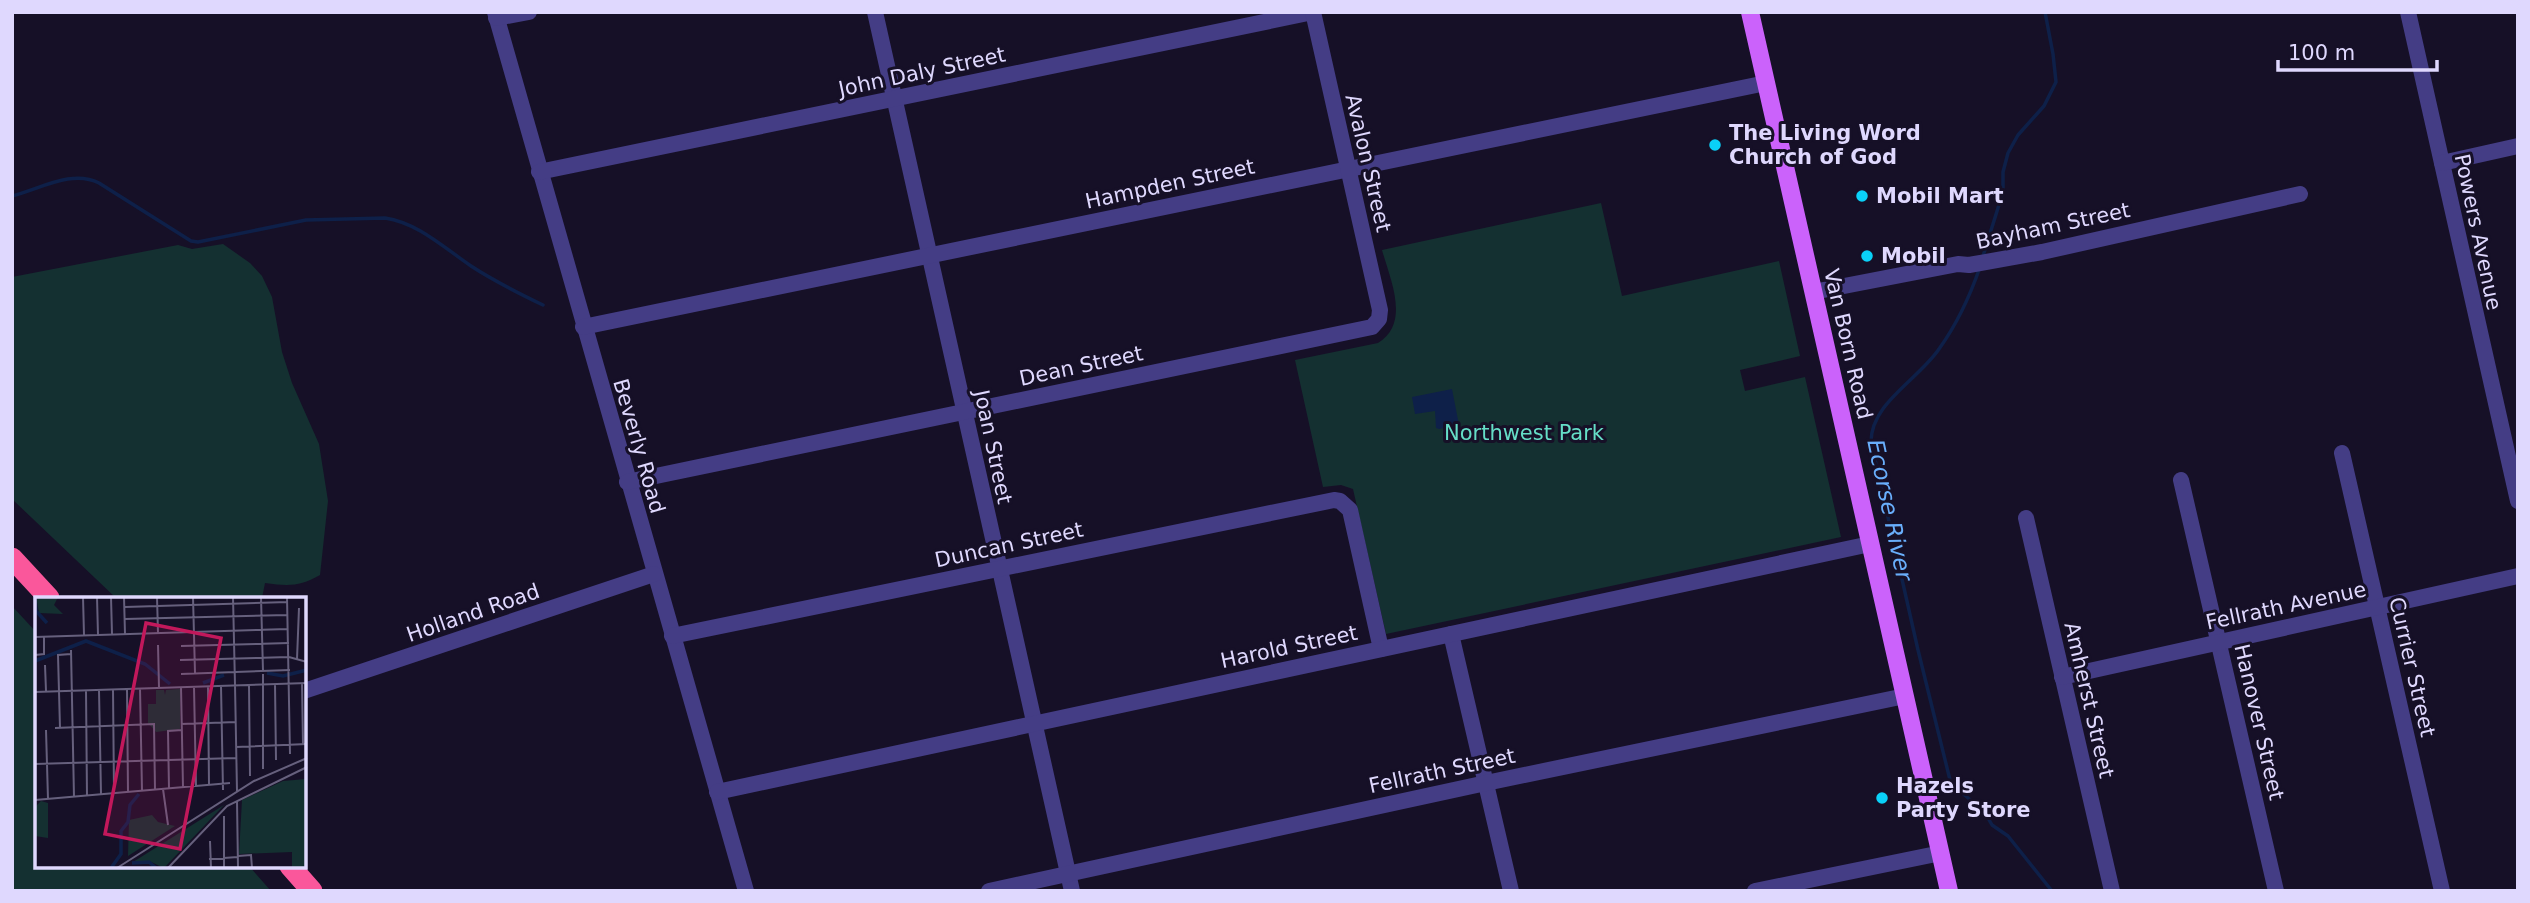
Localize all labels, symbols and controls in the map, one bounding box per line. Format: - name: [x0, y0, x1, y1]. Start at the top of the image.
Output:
- scale bar: [2278, 28, 2437, 72]
- text: 100 m: [2288, 41, 2355, 65]
- street label: John Daly Street: [834, 43, 1008, 102]
- street label: Avalon Street: [1340, 92, 1396, 234]
- place label: The Living Word Church of God: [1729, 121, 1921, 169]
- marker: The Living Word Church of God: [1707, 137, 1723, 153]
- street label: Powers Avenue: [2450, 152, 2506, 312]
- street label: Hampden Street: [1083, 154, 1257, 214]
- place label: Mobil Mart: [1876, 184, 2004, 208]
- marker: Mobil Mart: [1854, 188, 1870, 204]
- street label: Bayham Street: [1974, 198, 2132, 254]
- place label: Mobil: [1881, 244, 1946, 268]
- marker: Mobil: [1859, 248, 1875, 264]
- street label: Van Born Road: [1819, 266, 1877, 422]
- street label: Dean Street: [1017, 341, 1145, 391]
- street label: Beverly Road: [608, 376, 670, 516]
- street label: Joan Street: [969, 386, 1017, 506]
- park label: Northwest Park: [1444, 421, 1605, 445]
- water label: Ecorse River: [1862, 437, 1918, 585]
- street label: Duncan Street: [933, 518, 1085, 572]
- street label: Fellrath Avenue: [2204, 577, 2368, 635]
- street label: Holland Road: [403, 579, 543, 647]
- street label: Currier Street: [2384, 595, 2440, 739]
- inset map: [35, 597, 306, 868]
- street label: Amherst Street: [2059, 620, 2119, 780]
- street label: Harold Street: [1218, 621, 1360, 673]
- street label: Hanover Street: [2229, 642, 2289, 802]
- street label: Fellrath Street: [1367, 744, 1517, 798]
- place label: Hazels Party Store: [1896, 774, 2031, 822]
- marker: Hazels Party Store: [1874, 790, 1890, 806]

